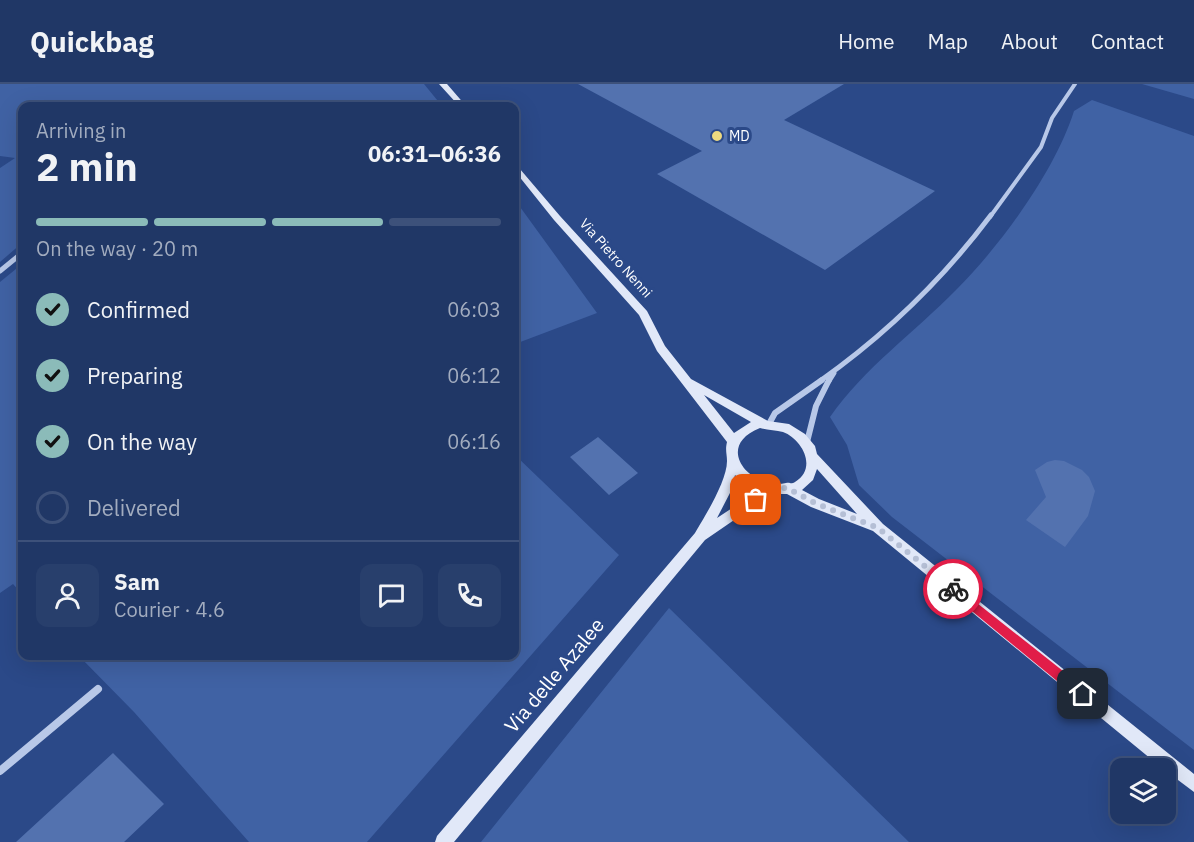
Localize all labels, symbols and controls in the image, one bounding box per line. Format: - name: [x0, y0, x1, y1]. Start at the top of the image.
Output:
- text: Quickbag: [30, 23, 154, 60]
- text: Home: [838, 27, 895, 55]
- text: Map: [928, 27, 968, 55]
- text: About: [1001, 27, 1058, 55]
- text: Contact: [1091, 27, 1164, 55]
- text: Arriving in: [36, 117, 126, 144]
- place label: MD: [729, 127, 750, 145]
- marker: MD: [710, 129, 724, 143]
- text: 06:31–06:36: [368, 139, 501, 168]
- text: 2 min: [36, 141, 138, 192]
- street label: Via Pietro Nenni: [576, 215, 656, 301]
- text: On the way · 20 m: [36, 235, 198, 262]
- icon: check: [36, 293, 69, 326]
- text: Confirmed: [87, 295, 190, 324]
- text: 06:03: [447, 296, 501, 323]
- icon: check: [36, 359, 69, 392]
- text: Preparing: [87, 361, 182, 390]
- text: 06:12: [447, 362, 501, 389]
- icon: check: [36, 425, 69, 458]
- text: On the way: [87, 427, 197, 456]
- text: 06:16: [447, 428, 501, 455]
- pin: [730, 474, 781, 525]
- icon: bag: [739, 483, 772, 516]
- text: Delivered: [87, 493, 181, 522]
- courier: [923, 559, 983, 619]
- button: person: [36, 564, 99, 627]
- button: chat: [360, 564, 423, 627]
- button: phone: [438, 564, 501, 627]
- text: Sam: [114, 567, 160, 596]
- icon: bike: [937, 573, 970, 606]
- text: Courier · 4.6: [114, 596, 225, 623]
- street label: Via delle Azalee: [498, 612, 610, 738]
- pin: [1057, 668, 1108, 719]
- icon: home: [1066, 677, 1099, 710]
- map controls: [1110, 758, 1176, 824]
- button: layers: [1110, 758, 1176, 824]

